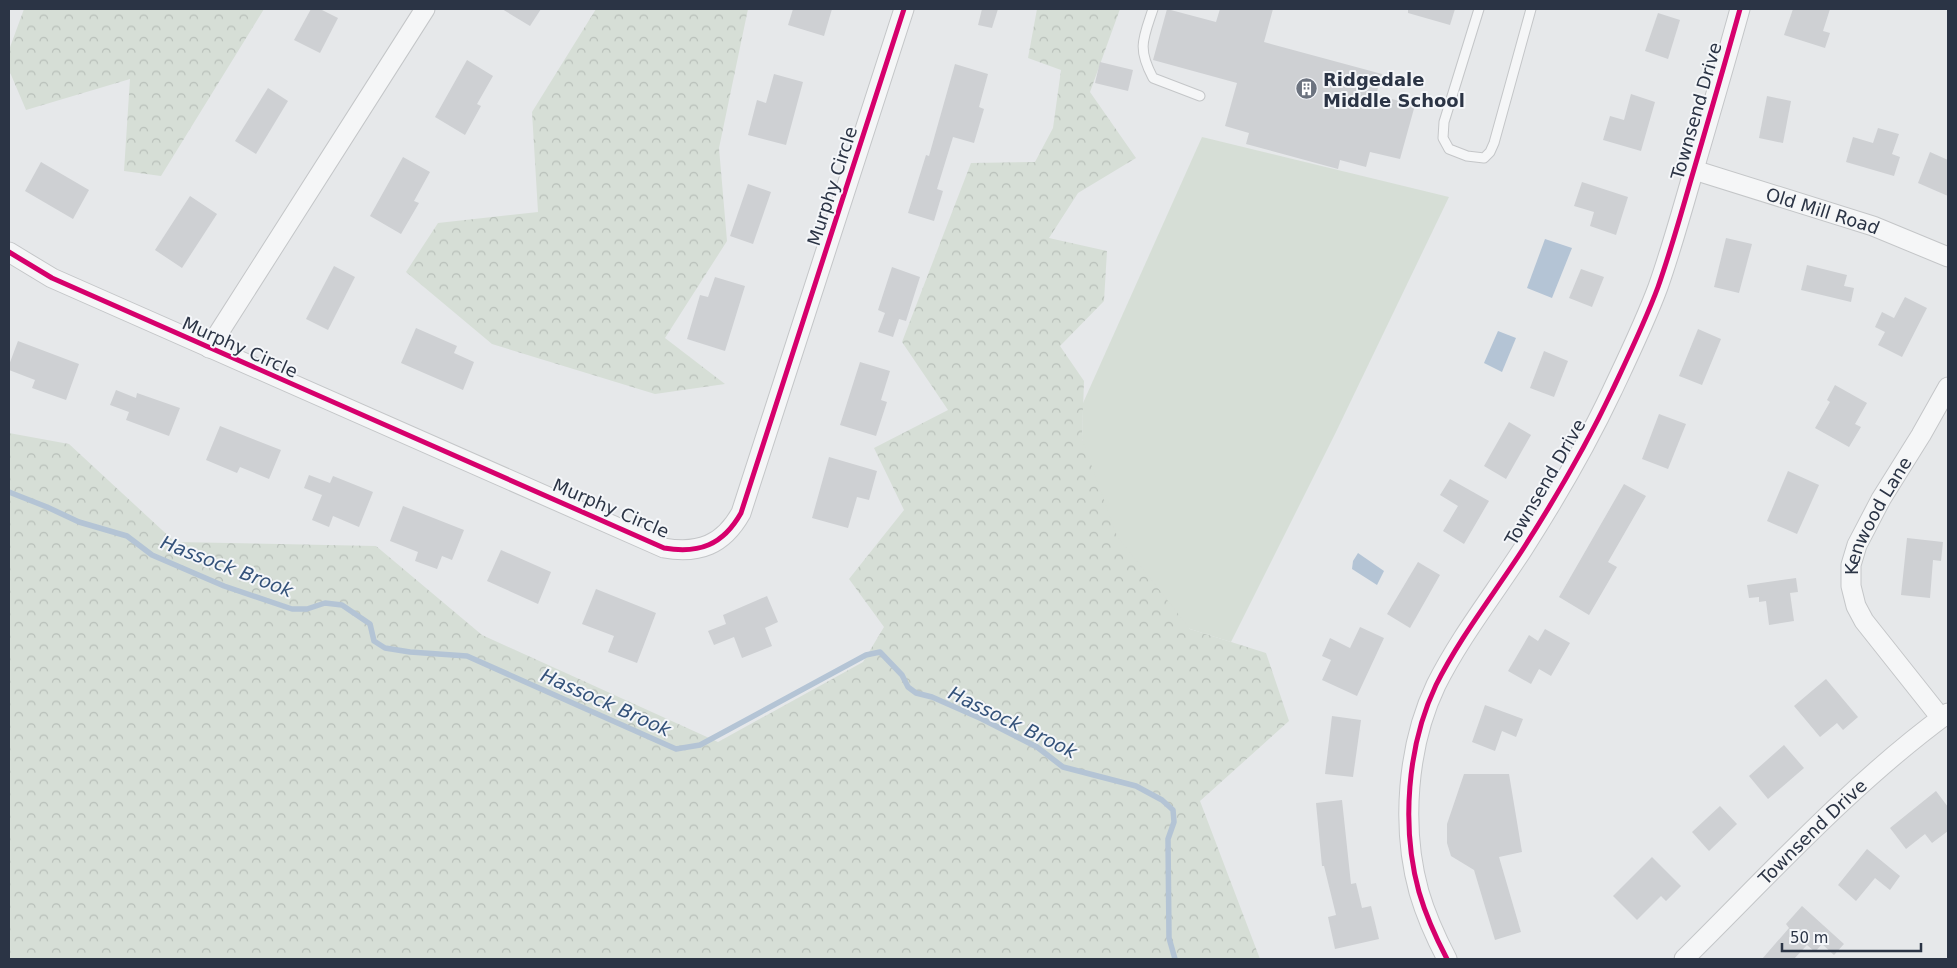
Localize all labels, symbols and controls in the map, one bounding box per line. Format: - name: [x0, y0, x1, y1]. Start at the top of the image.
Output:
- street label: Townsend Drive: [1666, 40, 1726, 183]
- place label: Ridgedale Middle School: [1323, 69, 1465, 111]
- building icon: Ridgedale Middle School: [1295, 77, 1319, 101]
- street label: Murphy Circle: [803, 124, 861, 248]
- street label: Old Mill Road: [1763, 183, 1883, 238]
- street label: Murphy Circle: [179, 312, 301, 382]
- street label: Townsend Drive: [1500, 415, 1590, 550]
- street label: Kenwood Lane: [1841, 453, 1915, 575]
- street label: Murphy Circle: [550, 474, 672, 542]
- water label: Hassock Brook: [158, 531, 297, 602]
- water label: Hassock Brook: [538, 663, 675, 741]
- water label: Hassock Brook: [945, 681, 1082, 763]
- street label: Townsend Drive: [1753, 774, 1871, 889]
- scale bar: [1782, 920, 1921, 952]
- text: 50 m: [1790, 929, 1828, 947]

